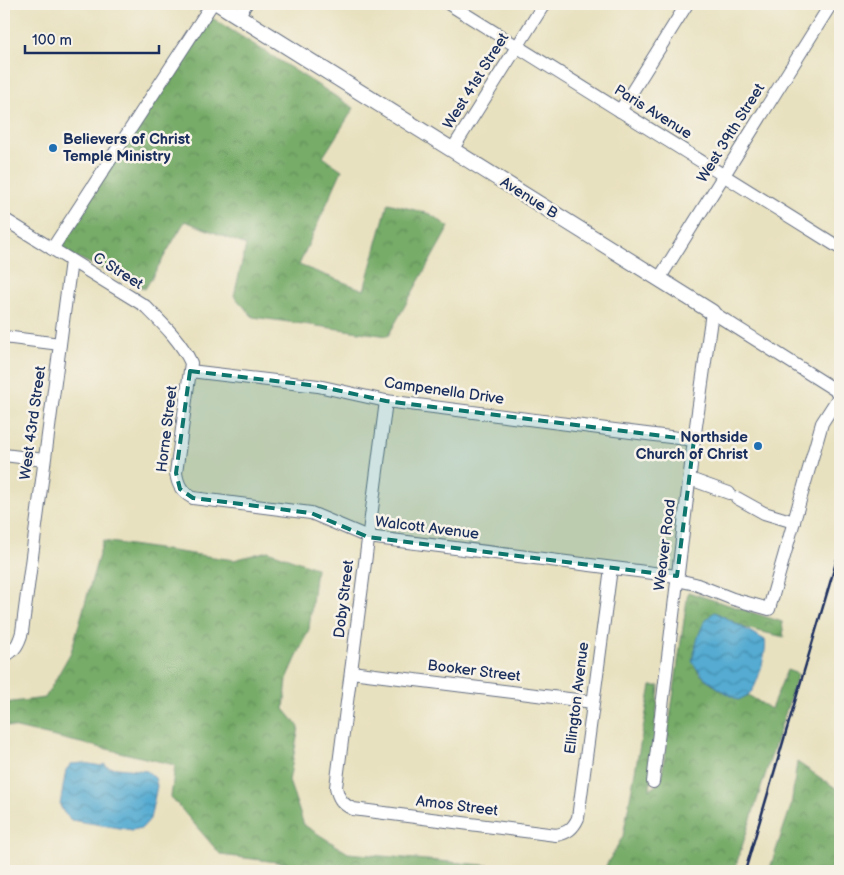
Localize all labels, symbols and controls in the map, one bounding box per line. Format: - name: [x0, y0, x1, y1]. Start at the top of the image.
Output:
- scale bar: [25, 22, 159, 54]
- street label: West 41st Street: [439, 29, 513, 133]
- text: 100 m: [32, 31, 72, 50]
- street label: West 39th Street: [693, 79, 769, 186]
- street label: Paris Avenue: [611, 81, 695, 143]
- place label: Believers of Christ Temple Ministry: [63, 130, 190, 166]
- marker: Believers of Christ Temple Ministry: [47, 142, 59, 154]
- street label: Avenue B: [497, 173, 561, 223]
- street label: C Street: [89, 248, 147, 294]
- street label: West 43rd Street: [16, 364, 50, 481]
- street label: Campenella Drive: [383, 373, 505, 409]
- street label: Horne Street: [152, 384, 182, 473]
- place label: Northside Church of Christ: [636, 428, 748, 464]
- marker: Northside Church of Christ: [752, 440, 764, 452]
- street label: Weaver Road: [650, 498, 680, 592]
- street label: Walcott Avenue: [374, 512, 480, 544]
- street label: Doby Street: [330, 559, 358, 639]
- street label: Ellington Avenue: [561, 641, 593, 755]
- street label: Booker Street: [426, 656, 522, 686]
- street label: Amos Street: [415, 792, 499, 821]

